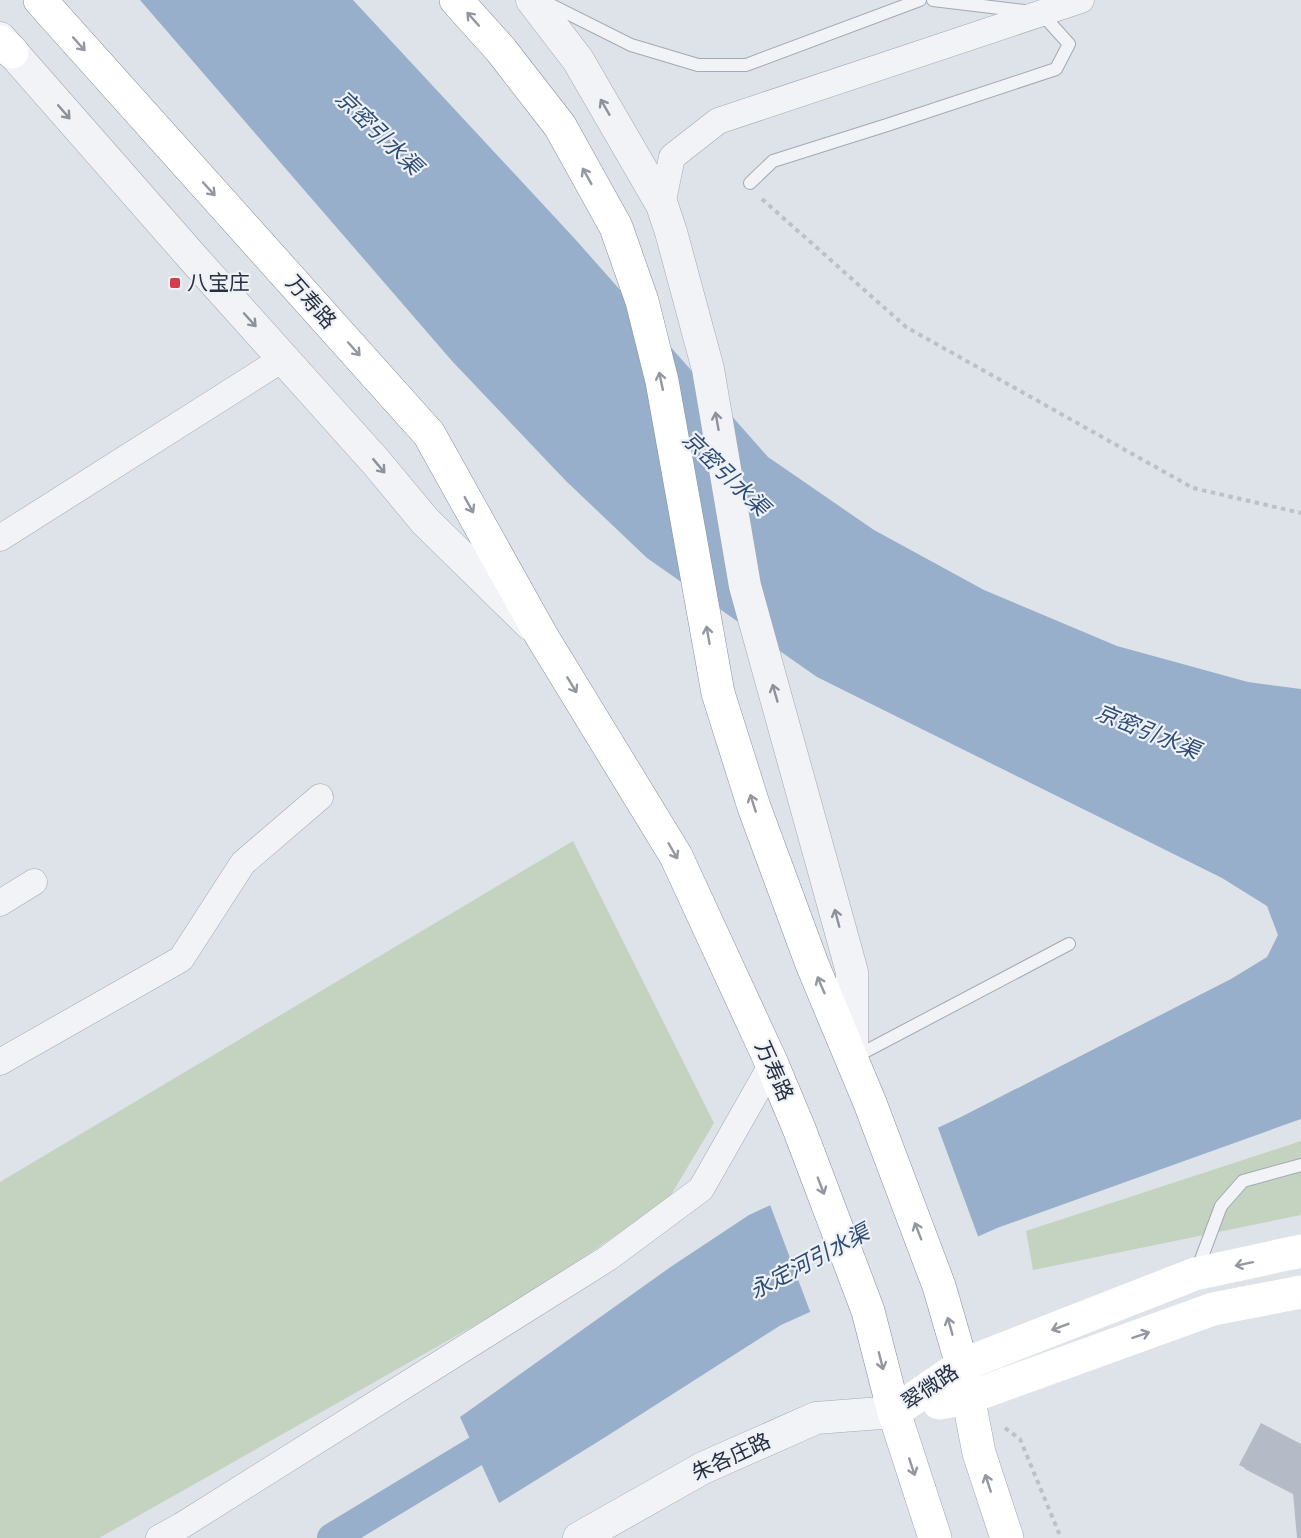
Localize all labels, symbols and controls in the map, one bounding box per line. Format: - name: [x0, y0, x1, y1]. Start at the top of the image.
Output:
- one-way arrow: [466, 12, 480, 27]
- one-way arrow: [72, 36, 86, 51]
- water label: 京密引水渠: [329, 85, 429, 183]
- one-way arrow: [599, 99, 611, 116]
- one-way arrow: [58, 104, 71, 120]
- one-way arrow: [581, 168, 593, 185]
- one-way arrow: [202, 181, 216, 196]
- place label: 八宝庄: [187, 271, 250, 296]
- street label: 万寿路: [280, 271, 341, 334]
- marker: 八宝庄: [168, 276, 182, 290]
- one-way arrow: [243, 312, 257, 327]
- one-way arrow: [347, 341, 361, 356]
- one-way arrow: [655, 372, 667, 391]
- one-way arrow: [711, 411, 722, 431]
- water label: 京密引水渠: [676, 426, 776, 524]
- one-way arrow: [373, 458, 386, 474]
- one-way arrow: [463, 496, 475, 513]
- one-way arrow: [702, 626, 713, 646]
- one-way arrow: [566, 676, 578, 693]
- one-way arrow: [769, 684, 780, 703]
- water label: 京密引水渠: [1091, 699, 1206, 767]
- one-way arrow: [746, 794, 757, 813]
- one-way arrow: [667, 842, 679, 859]
- one-way arrow: [831, 909, 843, 928]
- one-way arrow: [815, 977, 826, 995]
- street label: 万寿路: [749, 1037, 798, 1105]
- one-way arrow: [816, 1176, 827, 1195]
- water label: 永定河引水渠: [745, 1218, 877, 1305]
- one-way arrow: [912, 1223, 923, 1241]
- one-way arrow: [1235, 1258, 1254, 1270]
- one-way arrow: [944, 1317, 955, 1336]
- one-way arrow: [1051, 1322, 1070, 1333]
- one-way arrow: [1131, 1328, 1150, 1339]
- one-way arrow: [876, 1351, 887, 1370]
- street label: 翠微路: [897, 1359, 963, 1415]
- street label: 朱各庄路: [688, 1428, 775, 1487]
- one-way arrow: [907, 1457, 918, 1476]
- one-way arrow: [982, 1474, 993, 1492]

